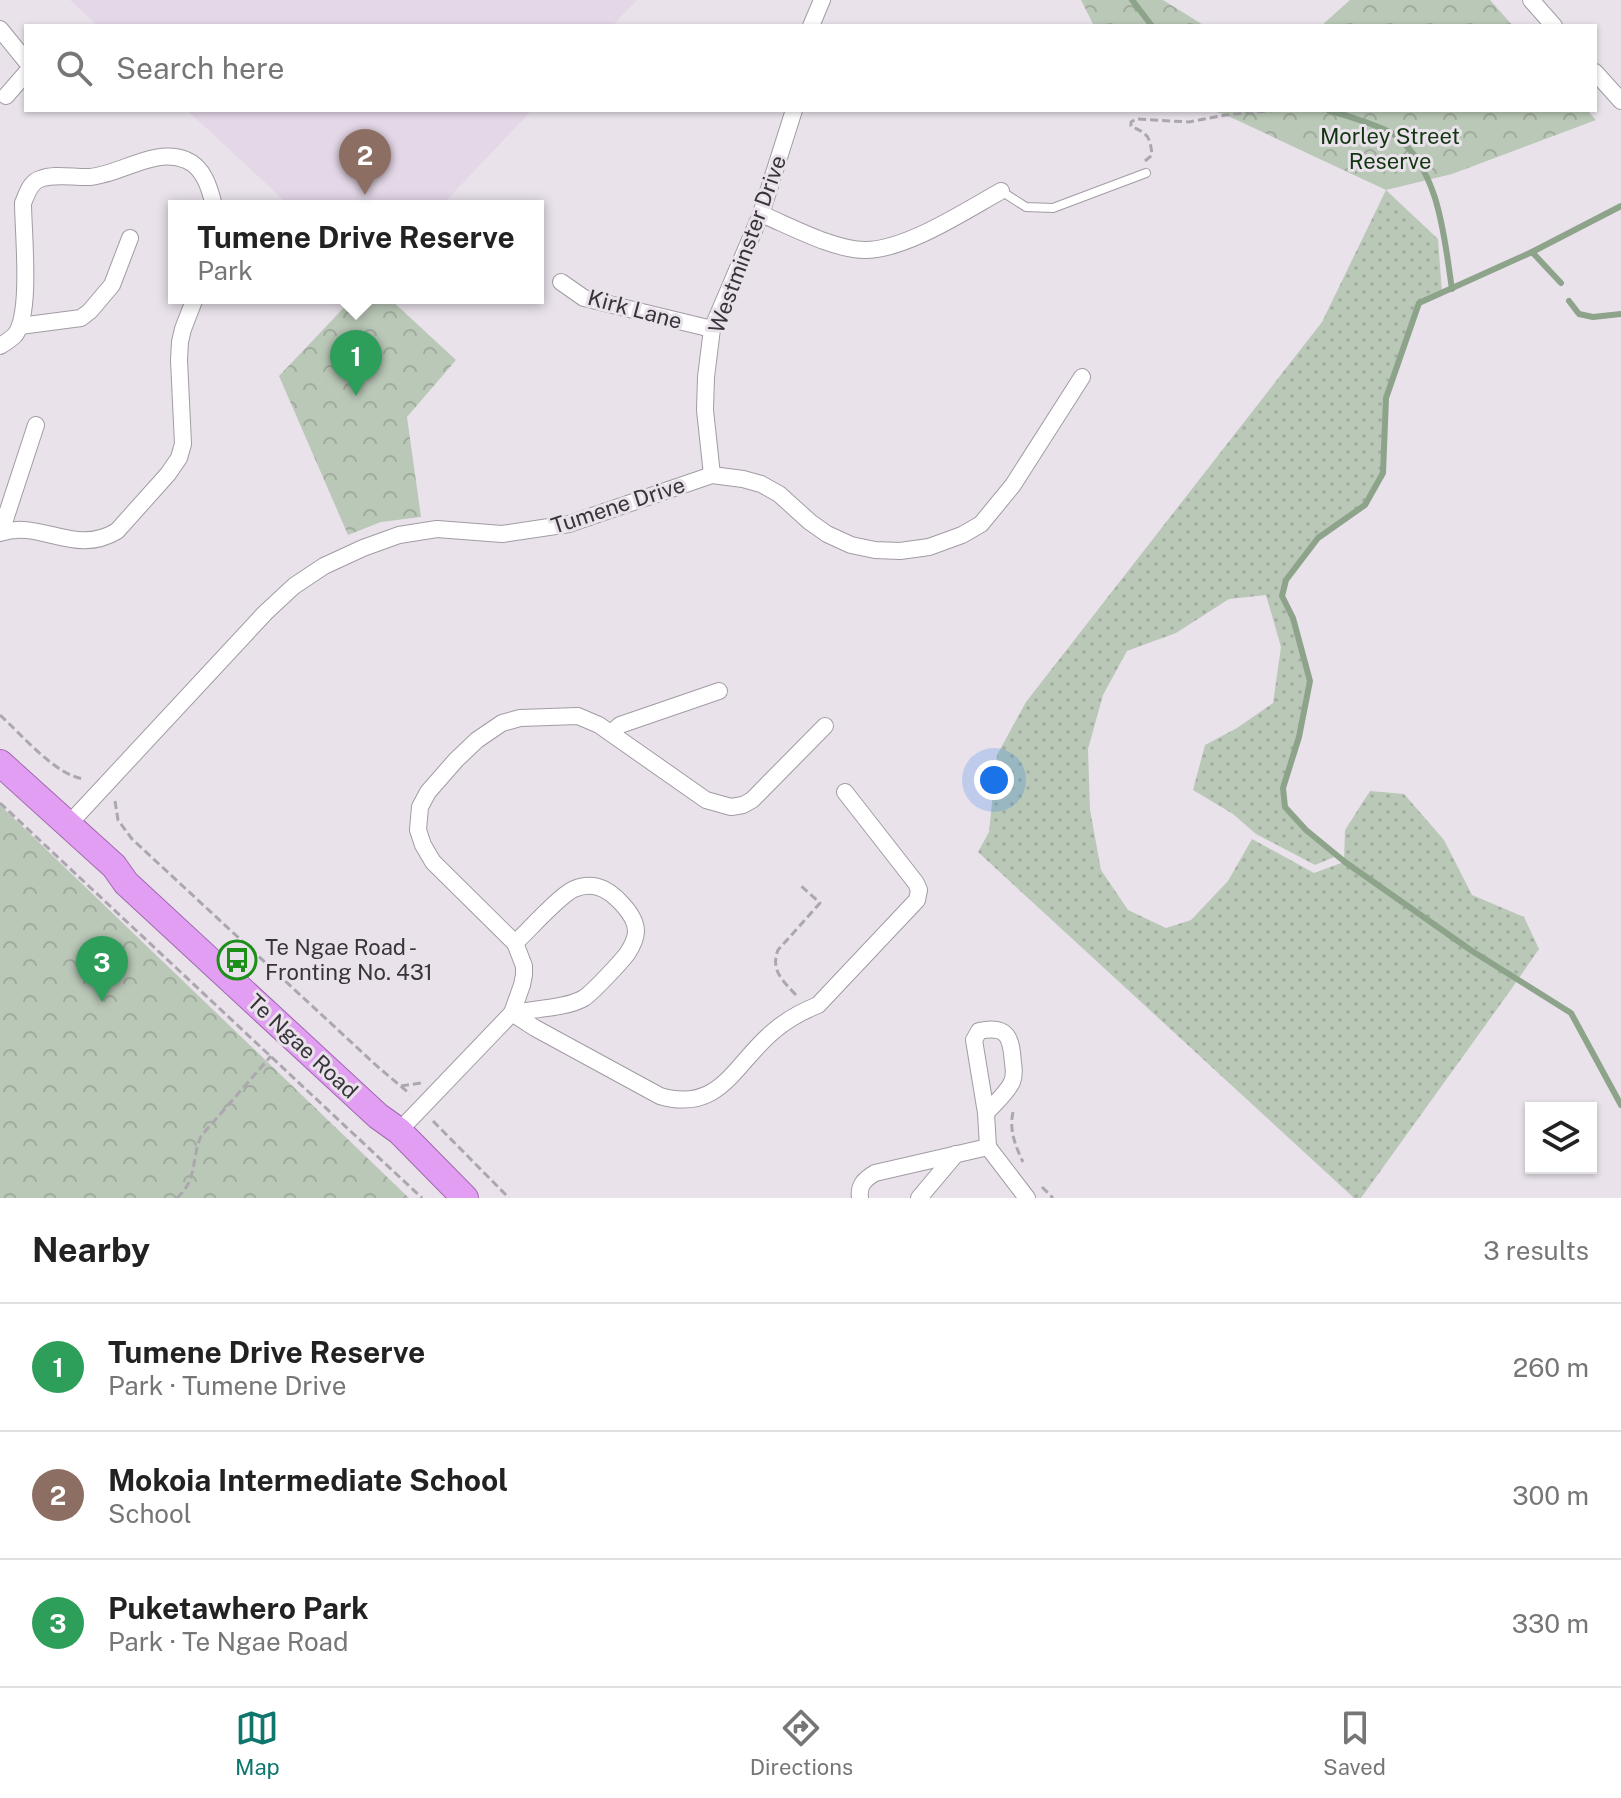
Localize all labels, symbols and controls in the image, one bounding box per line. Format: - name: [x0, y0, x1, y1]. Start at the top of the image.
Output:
- search box: [24, 24, 1597, 112]
- icon: search: [52, 46, 96, 90]
- text: Search here: [116, 50, 284, 86]
- park label: Morley Street Reserve: [1320, 123, 1460, 174]
- pin: 2: [339, 129, 391, 195]
- street label: Westminster Drive: [703, 152, 791, 336]
- popup: [168, 200, 544, 304]
- text: Tumene Drive Reserve: [197, 219, 515, 255]
- text: Park: [197, 255, 253, 286]
- street label: Kirk Lane: [585, 284, 685, 334]
- pin: 1: [330, 330, 382, 396]
- street label: Tumene Drive: [548, 471, 688, 539]
- your location: [974, 760, 1014, 800]
- place label: Te Ngae Road - Fronting No. 431: [265, 934, 433, 985]
- pin: 3: [76, 936, 128, 1002]
- bus stop icon: Te Ngae Road - Fronting No. 431: [216, 939, 258, 981]
- street label: Te Ngae Road: [243, 988, 363, 1104]
- map controls: [1525, 1102, 1597, 1174]
- button: layers: [1525, 1102, 1597, 1174]
- text: Nearby: [32, 1230, 150, 1270]
- text: 3 results: [1483, 1235, 1589, 1266]
- text: Tumene Drive Reserve: [108, 1334, 425, 1370]
- text: 1: [52, 1352, 64, 1383]
- text: 260 m: [1513, 1352, 1589, 1383]
- text: Park · Tumene Drive: [108, 1370, 346, 1401]
- text: Mokoia Intermediate School: [108, 1462, 508, 1498]
- text: 2: [50, 1480, 66, 1511]
- text: 300 m: [1512, 1480, 1589, 1511]
- text: School: [108, 1498, 192, 1529]
- text: Puketawhero Park: [108, 1590, 369, 1626]
- text: 3: [49, 1608, 67, 1639]
- text: 330 m: [1512, 1608, 1589, 1639]
- text: Park · Te Ngae Road: [108, 1626, 348, 1657]
- tab: Map: [235, 1706, 280, 1780]
- tab: Directions: [750, 1706, 853, 1780]
- tab: Saved: [1323, 1706, 1386, 1780]

